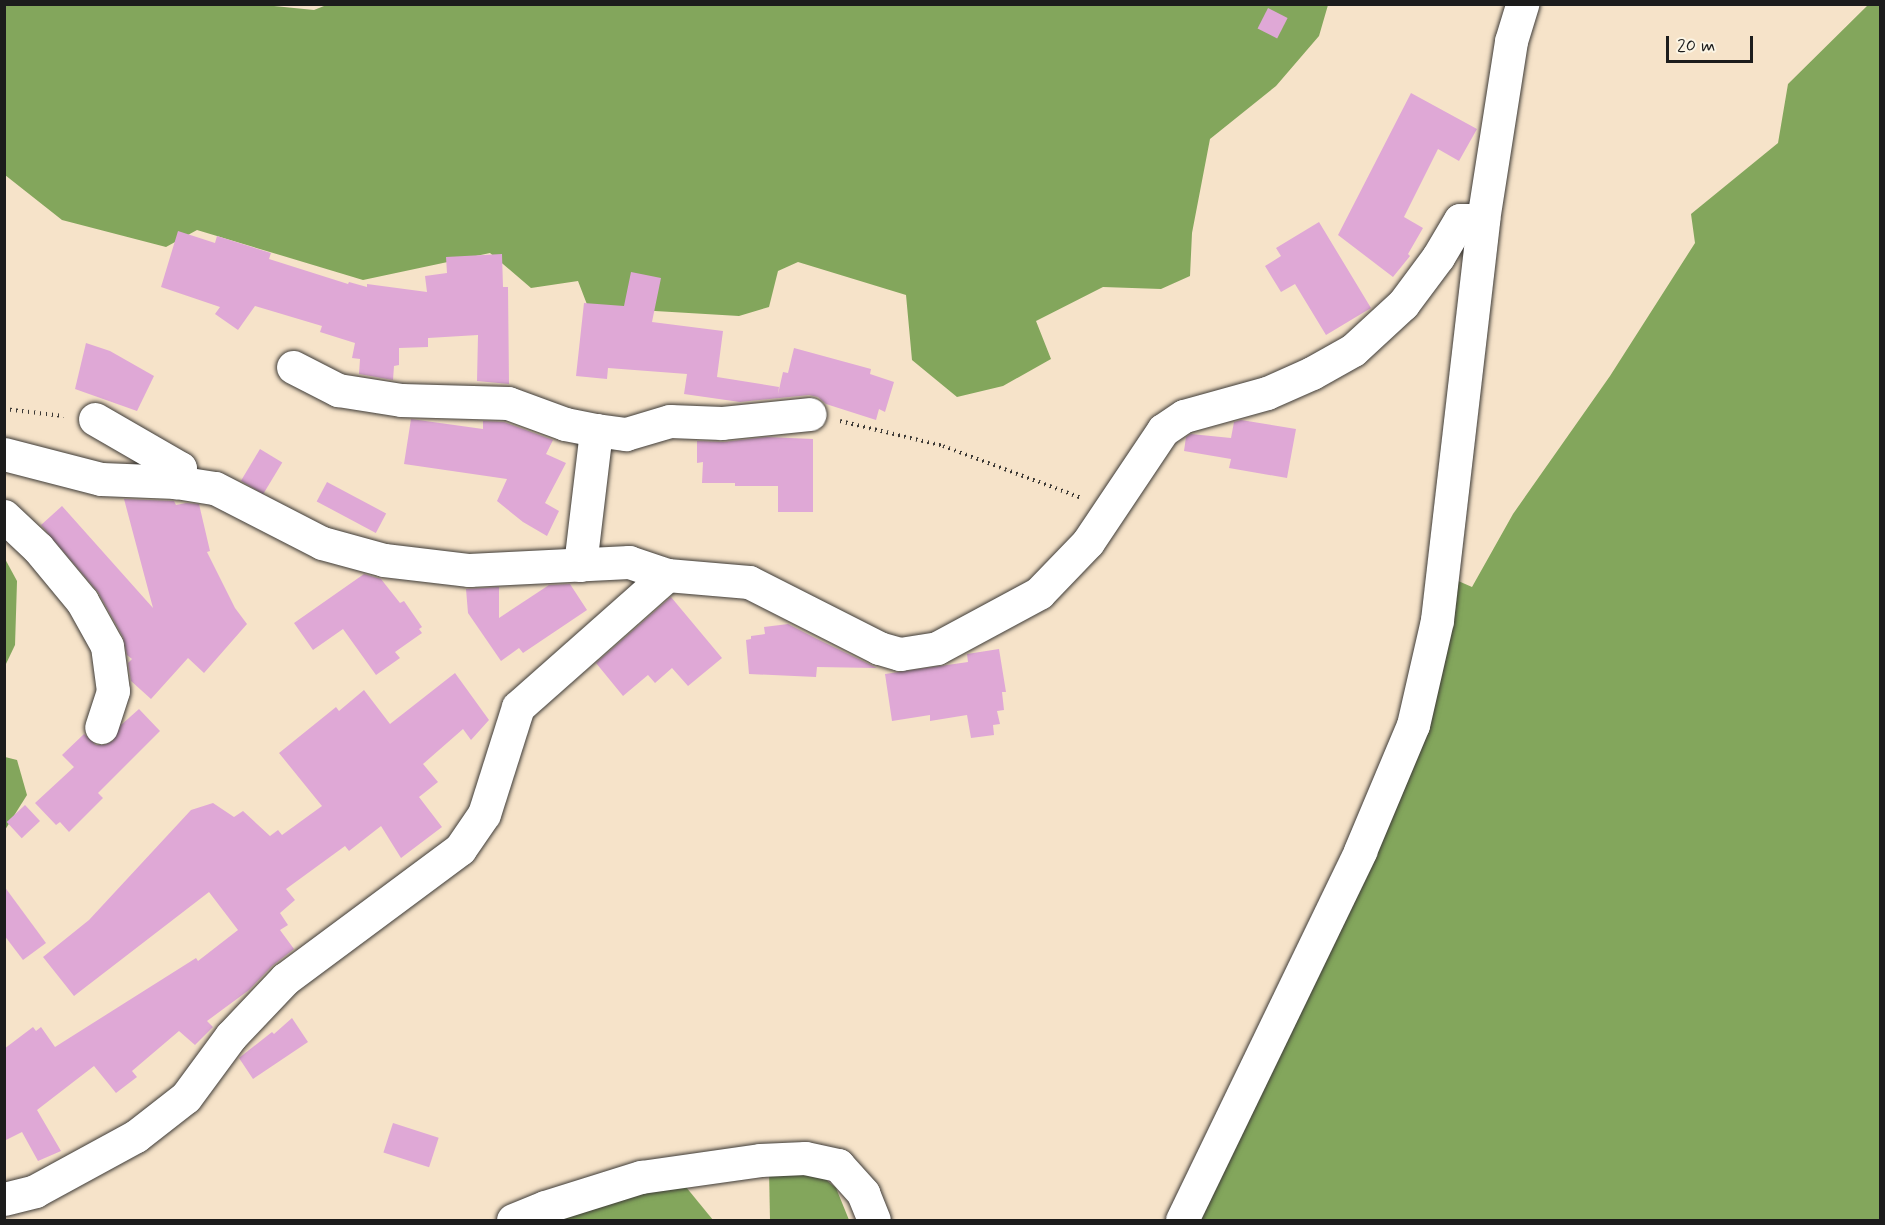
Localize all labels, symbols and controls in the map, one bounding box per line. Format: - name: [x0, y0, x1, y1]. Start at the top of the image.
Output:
- scale bar: [1669, 24, 1756, 62]
- text: 20 m: [1677, 34, 1715, 58]

